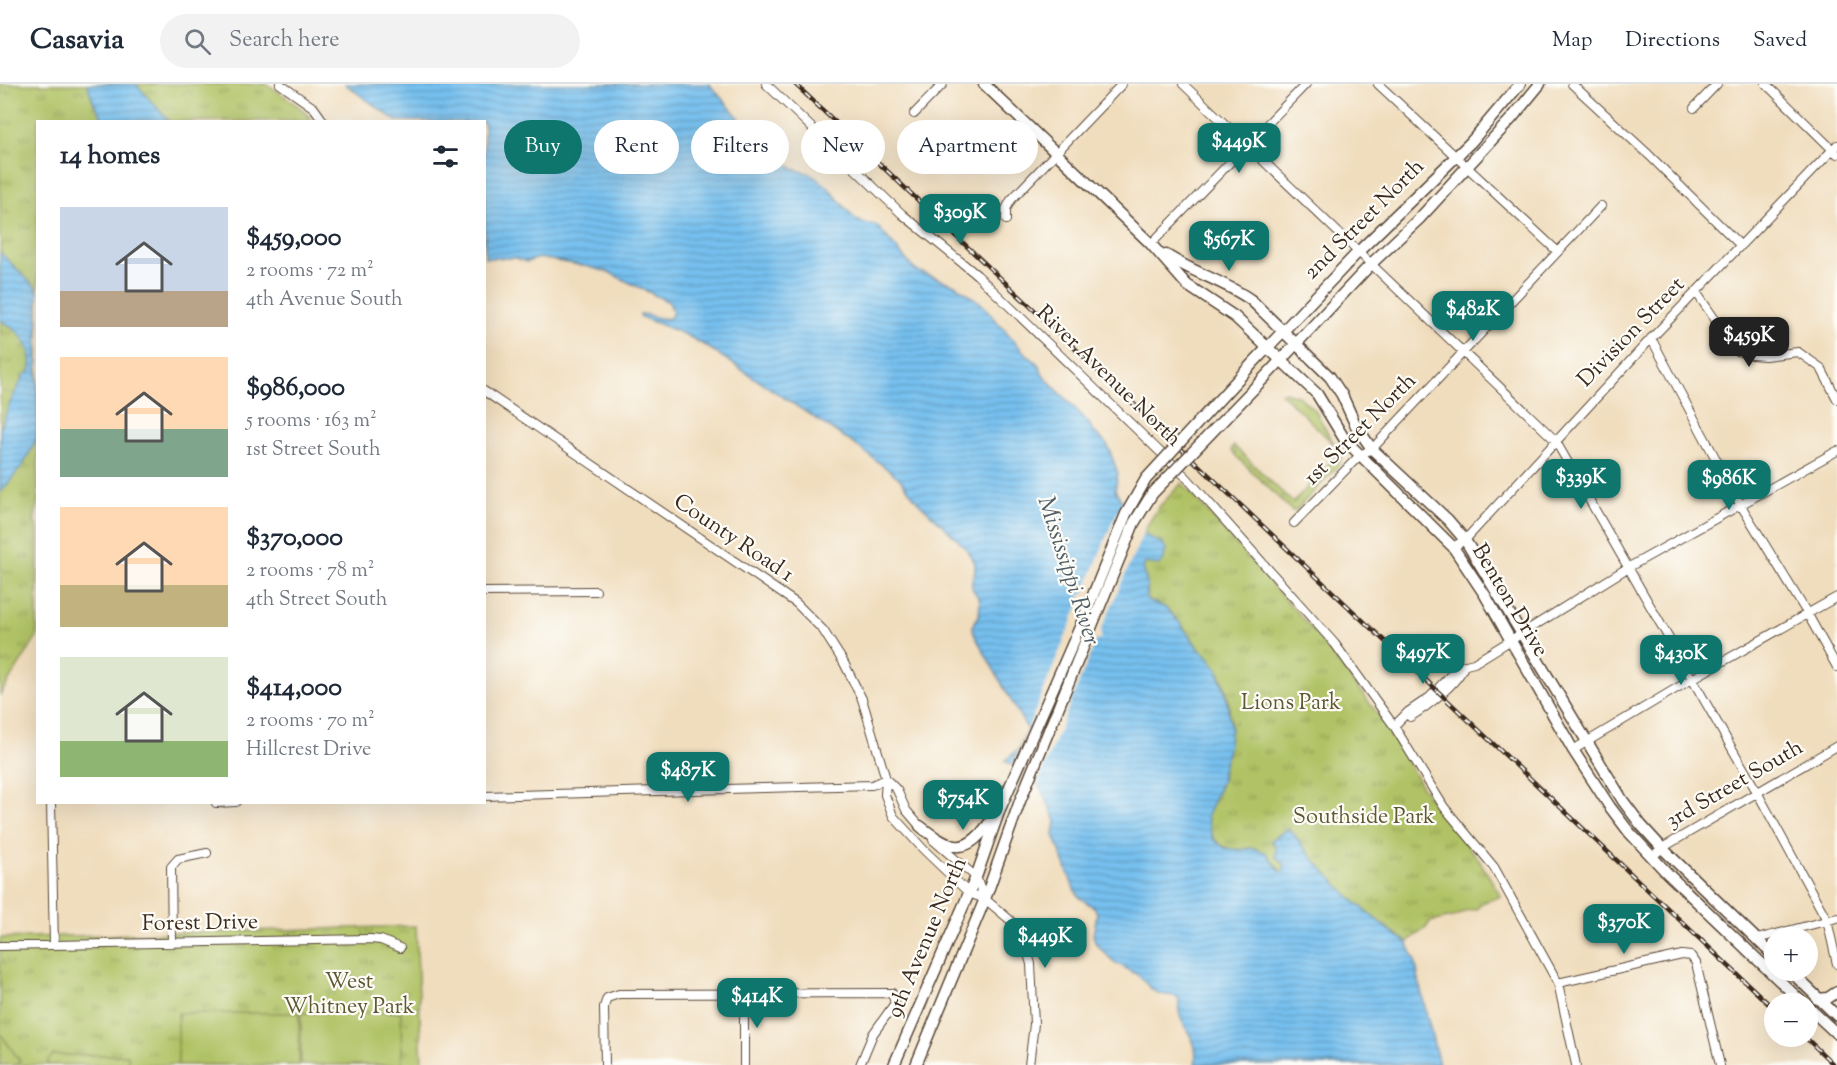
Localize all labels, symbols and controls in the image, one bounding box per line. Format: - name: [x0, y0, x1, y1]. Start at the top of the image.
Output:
- search box: [160, 14, 580, 68]
- text: Casavia: [30, 21, 124, 61]
- icon: search: [181, 25, 214, 58]
- text: Search here: [229, 25, 339, 57]
- text: Map: [1552, 26, 1592, 56]
- text: Directions: [1625, 26, 1720, 56]
- text: Saved: [1753, 26, 1807, 56]
- chip: Buy: [504, 120, 582, 174]
- chip: Rent: [594, 120, 679, 174]
- chip: Filters: [691, 120, 789, 174]
- chip: New: [801, 120, 885, 174]
- chip: Apartment: [897, 120, 1038, 174]
- pin: $449K: [1197, 123, 1281, 174]
- text: $449K: [1212, 128, 1266, 157]
- text: 14 homes: [60, 138, 160, 175]
- icon: filters: [429, 140, 462, 173]
- street label: 2nd Street North: [1297, 152, 1433, 288]
- pin: $309K: [918, 194, 1002, 245]
- text: $309K: [933, 199, 987, 228]
- text: $459,000: [246, 220, 342, 257]
- pin: $567K: [1187, 221, 1271, 272]
- text: $567K: [1203, 226, 1255, 255]
- icon: home: [108, 231, 180, 303]
- text: 2 rooms · 72 m²: [246, 257, 374, 286]
- street label: Division Street: [1571, 270, 1693, 395]
- text: 4th Avenue South: [246, 286, 403, 315]
- pin: $482K: [1431, 291, 1515, 342]
- text: $482K: [1446, 296, 1500, 325]
- street label: River Avenue North: [1028, 299, 1188, 455]
- pin: $459K: [1707, 317, 1791, 368]
- text: $459K: [1723, 322, 1775, 351]
- street label: 1st Street North: [1297, 366, 1425, 494]
- text: $986,000: [246, 370, 345, 407]
- icon: home: [108, 381, 180, 453]
- text: 5 rooms · 163 m²: [246, 407, 377, 436]
- text: 1st Street South: [246, 436, 381, 465]
- pin: $339K: [1539, 459, 1623, 510]
- pin: $986K: [1687, 460, 1771, 511]
- text: $339K: [1556, 464, 1606, 493]
- text: $986K: [1702, 465, 1756, 494]
- street label: County Road 1: [666, 487, 800, 592]
- water label: Mississippi River: [1028, 492, 1108, 650]
- text: $370,000: [246, 520, 343, 557]
- icon: home: [108, 531, 180, 603]
- street label: Benton Drive: [1463, 538, 1555, 664]
- text: 2 rooms · 78 m²: [246, 557, 375, 586]
- text: 4th Street South: [246, 586, 388, 615]
- pin: $497K: [1381, 634, 1465, 685]
- pin: $430K: [1639, 635, 1723, 686]
- text: $497K: [1396, 639, 1450, 668]
- text: $430K: [1654, 640, 1708, 669]
- text: $414,000: [246, 670, 342, 707]
- icon: home: [108, 681, 180, 753]
- park label: Lions Park: [1241, 688, 1341, 720]
- text: 2 rooms · 70 m²: [246, 707, 375, 736]
- street label: 3rd Street South: [1660, 733, 1810, 837]
- text: Hillcrest Drive: [246, 736, 371, 765]
- pin: $487K: [646, 752, 730, 803]
- text: $487K: [660, 757, 716, 786]
- pin: $754K: [921, 780, 1005, 831]
- text: $754K: [937, 785, 989, 814]
- park label: Southside Park: [1293, 802, 1435, 834]
- street label: 9th Avenue North: [880, 853, 976, 1023]
- pin: $370K: [1582, 904, 1666, 955]
- street label: Forest Drive: [142, 907, 258, 941]
- text: $370K: [1597, 909, 1651, 938]
- pin: $449K: [1003, 918, 1087, 969]
- text: $449K: [1018, 923, 1072, 952]
- map controls: [1764, 927, 1818, 1047]
- button: +: [1764, 927, 1818, 981]
- park label: West Whitney Park: [283, 967, 415, 1024]
- pin: $414K: [715, 978, 799, 1029]
- text: $414K: [731, 983, 783, 1012]
- button: −: [1764, 993, 1818, 1047]

